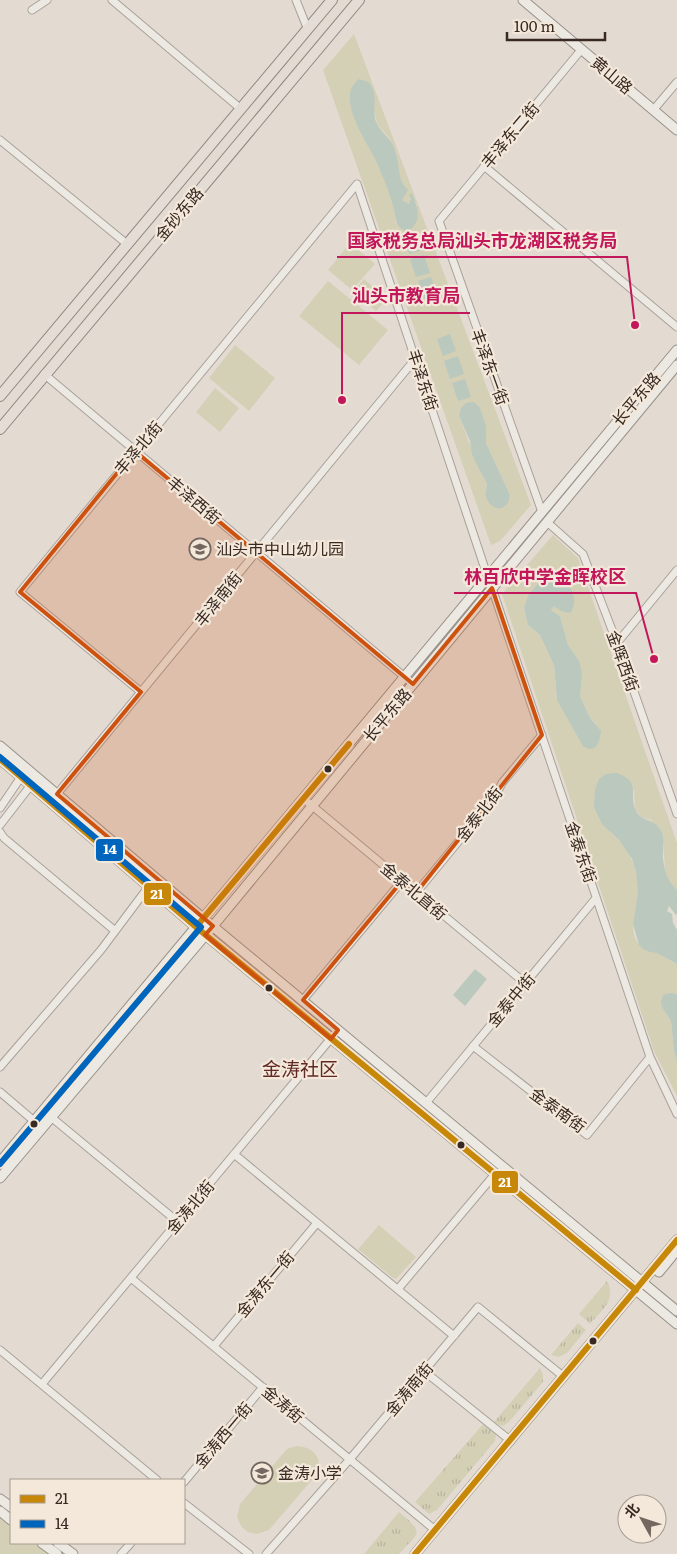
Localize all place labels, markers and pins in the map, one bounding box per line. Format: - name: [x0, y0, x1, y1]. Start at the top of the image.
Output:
- callout: 国家税务总局汕头市龙湖区税务局: [337, 224, 627, 257]
- callout: 汕头市教育局: [342, 280, 470, 313]
- place label: 汕头市中山幼儿园: [216, 536, 344, 560]
- school or university icon: 汕头市中山幼儿园: [188, 537, 212, 561]
- callout: 林百欣中学金晖校区: [454, 560, 636, 593]
- unlabelled marker: [323, 764, 333, 774]
- unlabelled marker: [264, 983, 274, 993]
- unlabelled marker: [29, 1119, 39, 1129]
- unlabelled marker: [456, 1140, 466, 1150]
- unlabelled marker: [588, 1336, 598, 1346]
- place label: 金涛小学: [278, 1460, 342, 1484]
- school or university icon: 金涛小学: [250, 1461, 274, 1485]

